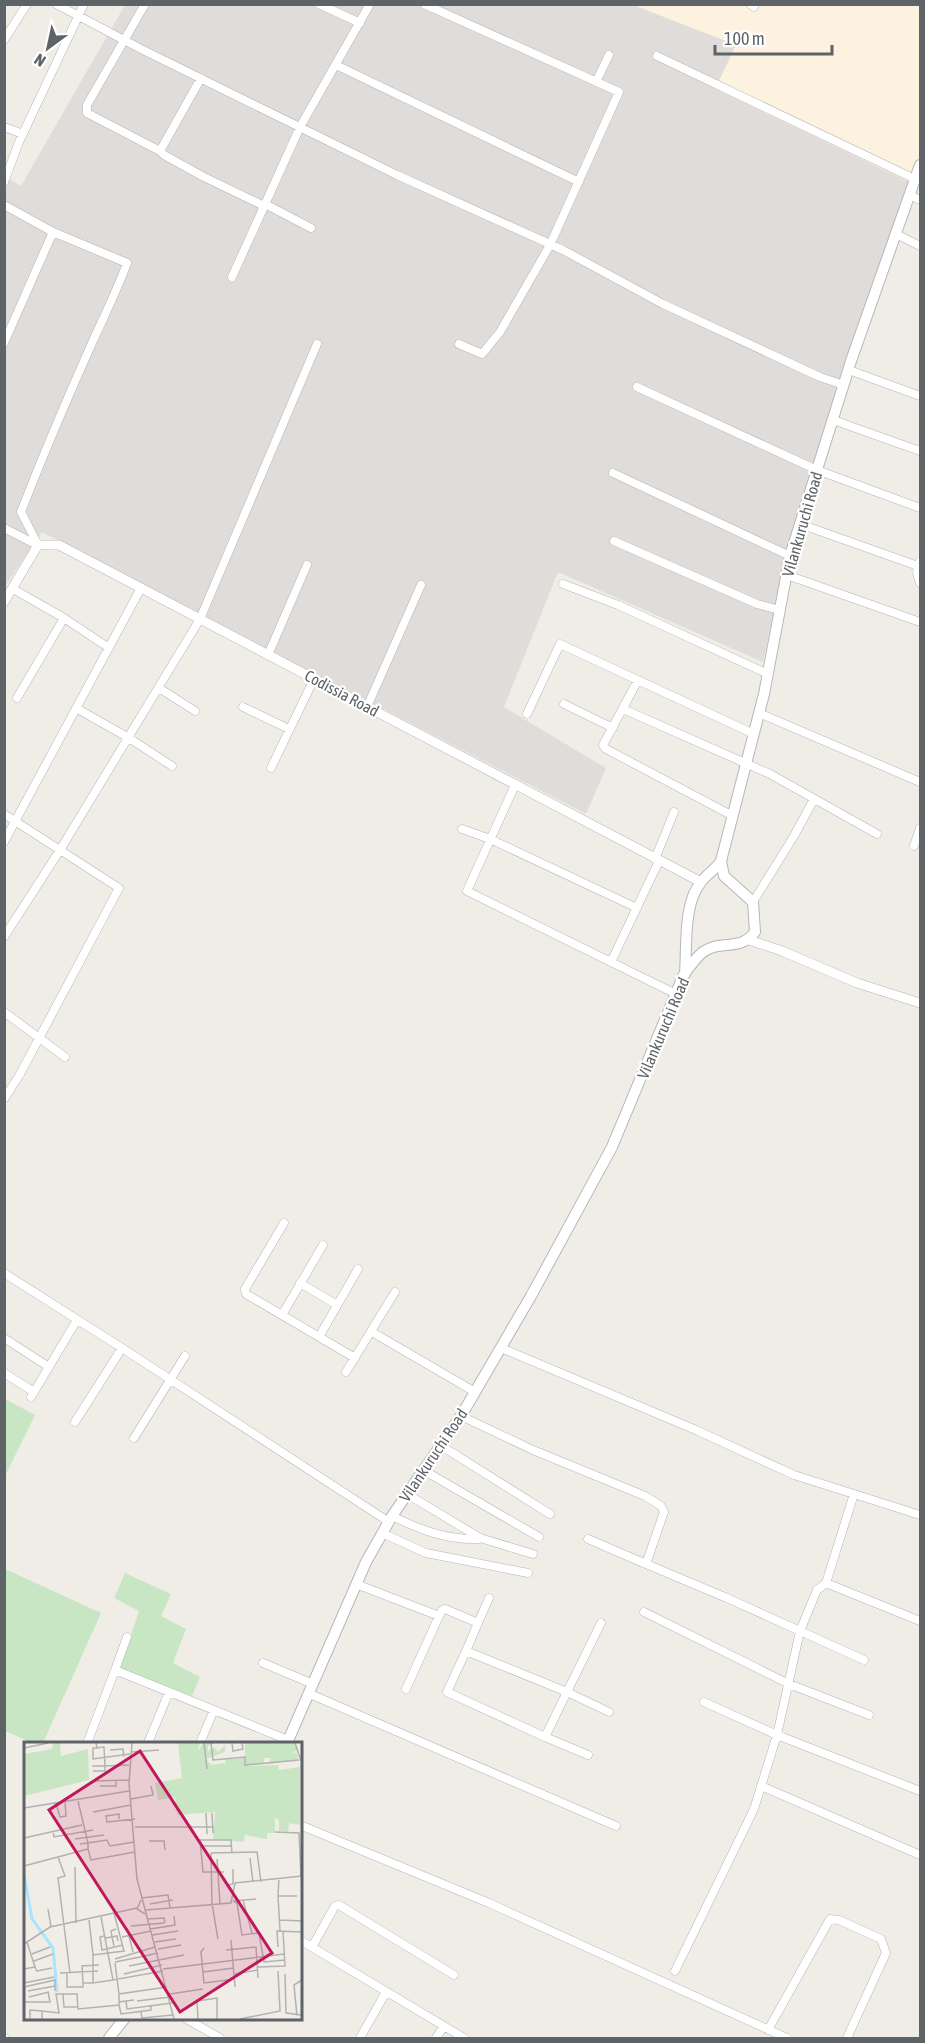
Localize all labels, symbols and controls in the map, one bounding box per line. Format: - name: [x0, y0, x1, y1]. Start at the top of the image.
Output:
- north arrow: [18, 18, 78, 78]
- scale bar: [715, 18, 832, 56]
- text: 100 m: [724, 28, 765, 49]
- text: N: [31, 50, 49, 71]
- street label: Vilankuruchi Road: [778, 469, 826, 579]
- street label: Codissia Road: [302, 666, 382, 720]
- street label: Vilankuruchi Road: [634, 975, 692, 1081]
- street label: Vilankuruchi Road: [395, 1405, 471, 1505]
- inset map: [24, 1742, 302, 2019]

